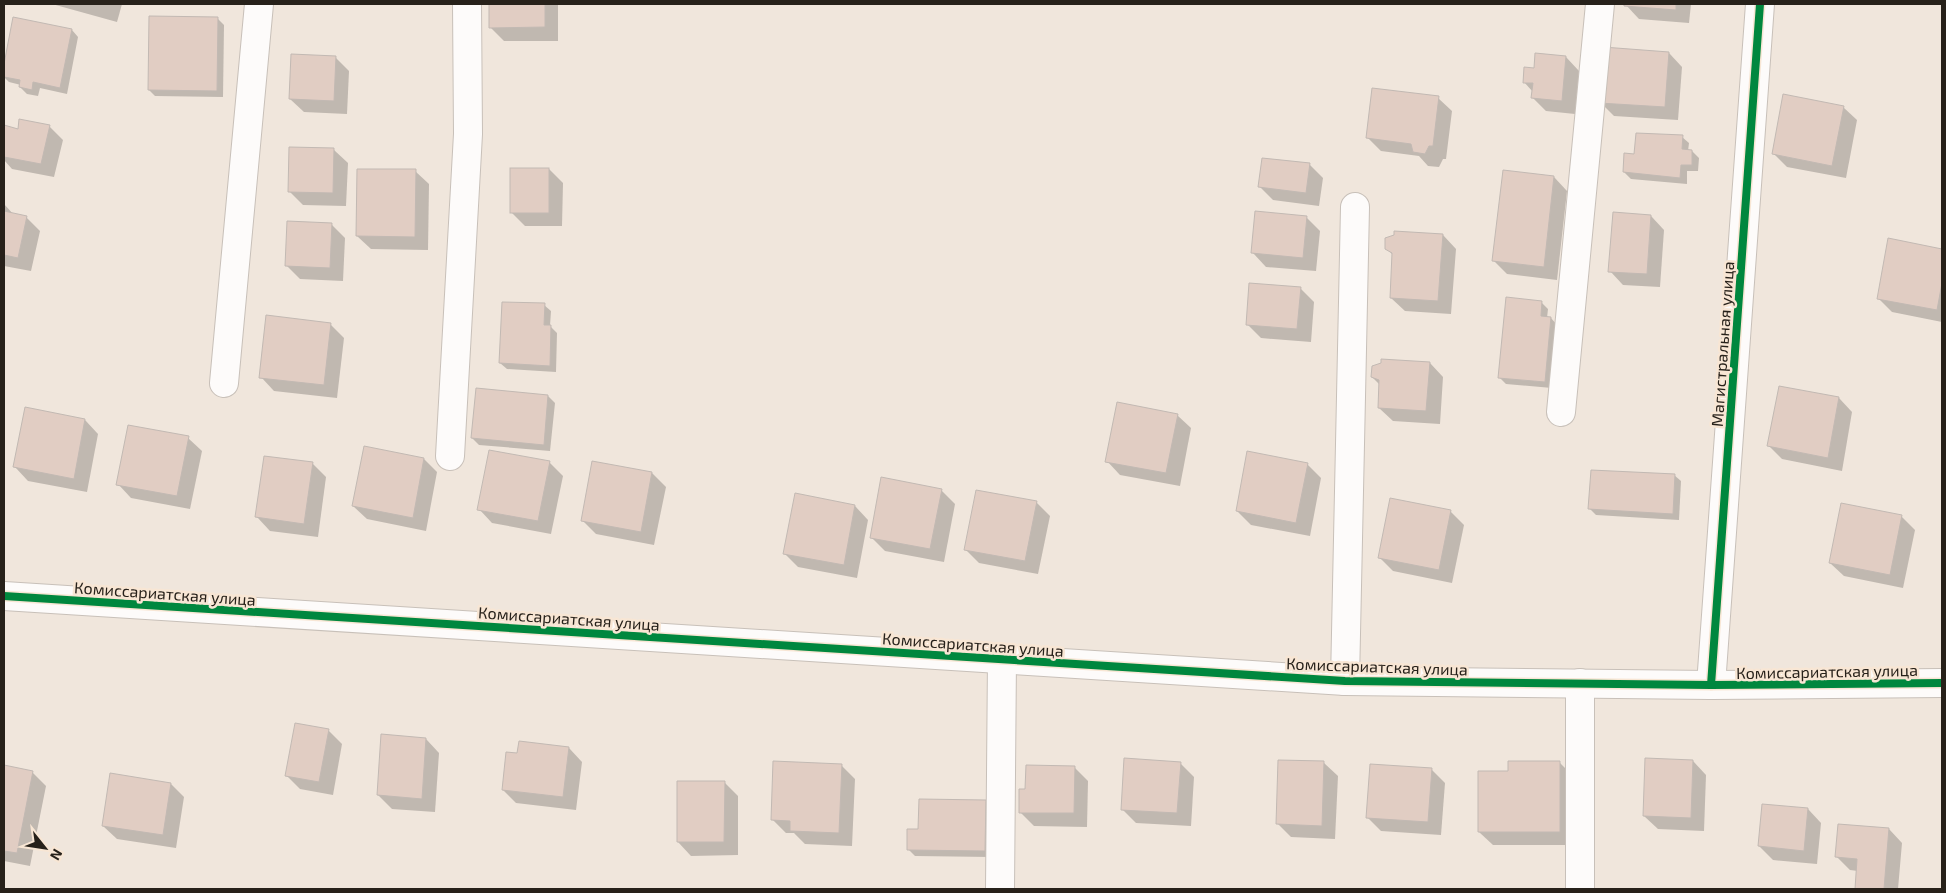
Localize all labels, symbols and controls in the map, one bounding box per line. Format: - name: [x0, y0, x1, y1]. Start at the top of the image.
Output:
- street label: Магистральная улица: [1707, 261, 1738, 427]
- street label: Комиссариатская улица: [74, 577, 256, 610]
- street label: Комиссариатская улица: [478, 602, 660, 635]
- street label: Комиссариатская улица: [882, 628, 1064, 661]
- street label: Комиссариатская улица: [1286, 653, 1468, 680]
- street label: Комиссариатская улица: [1736, 660, 1918, 683]
- north arrow: [20, 823, 70, 873]
- text: N: [47, 846, 67, 863]

